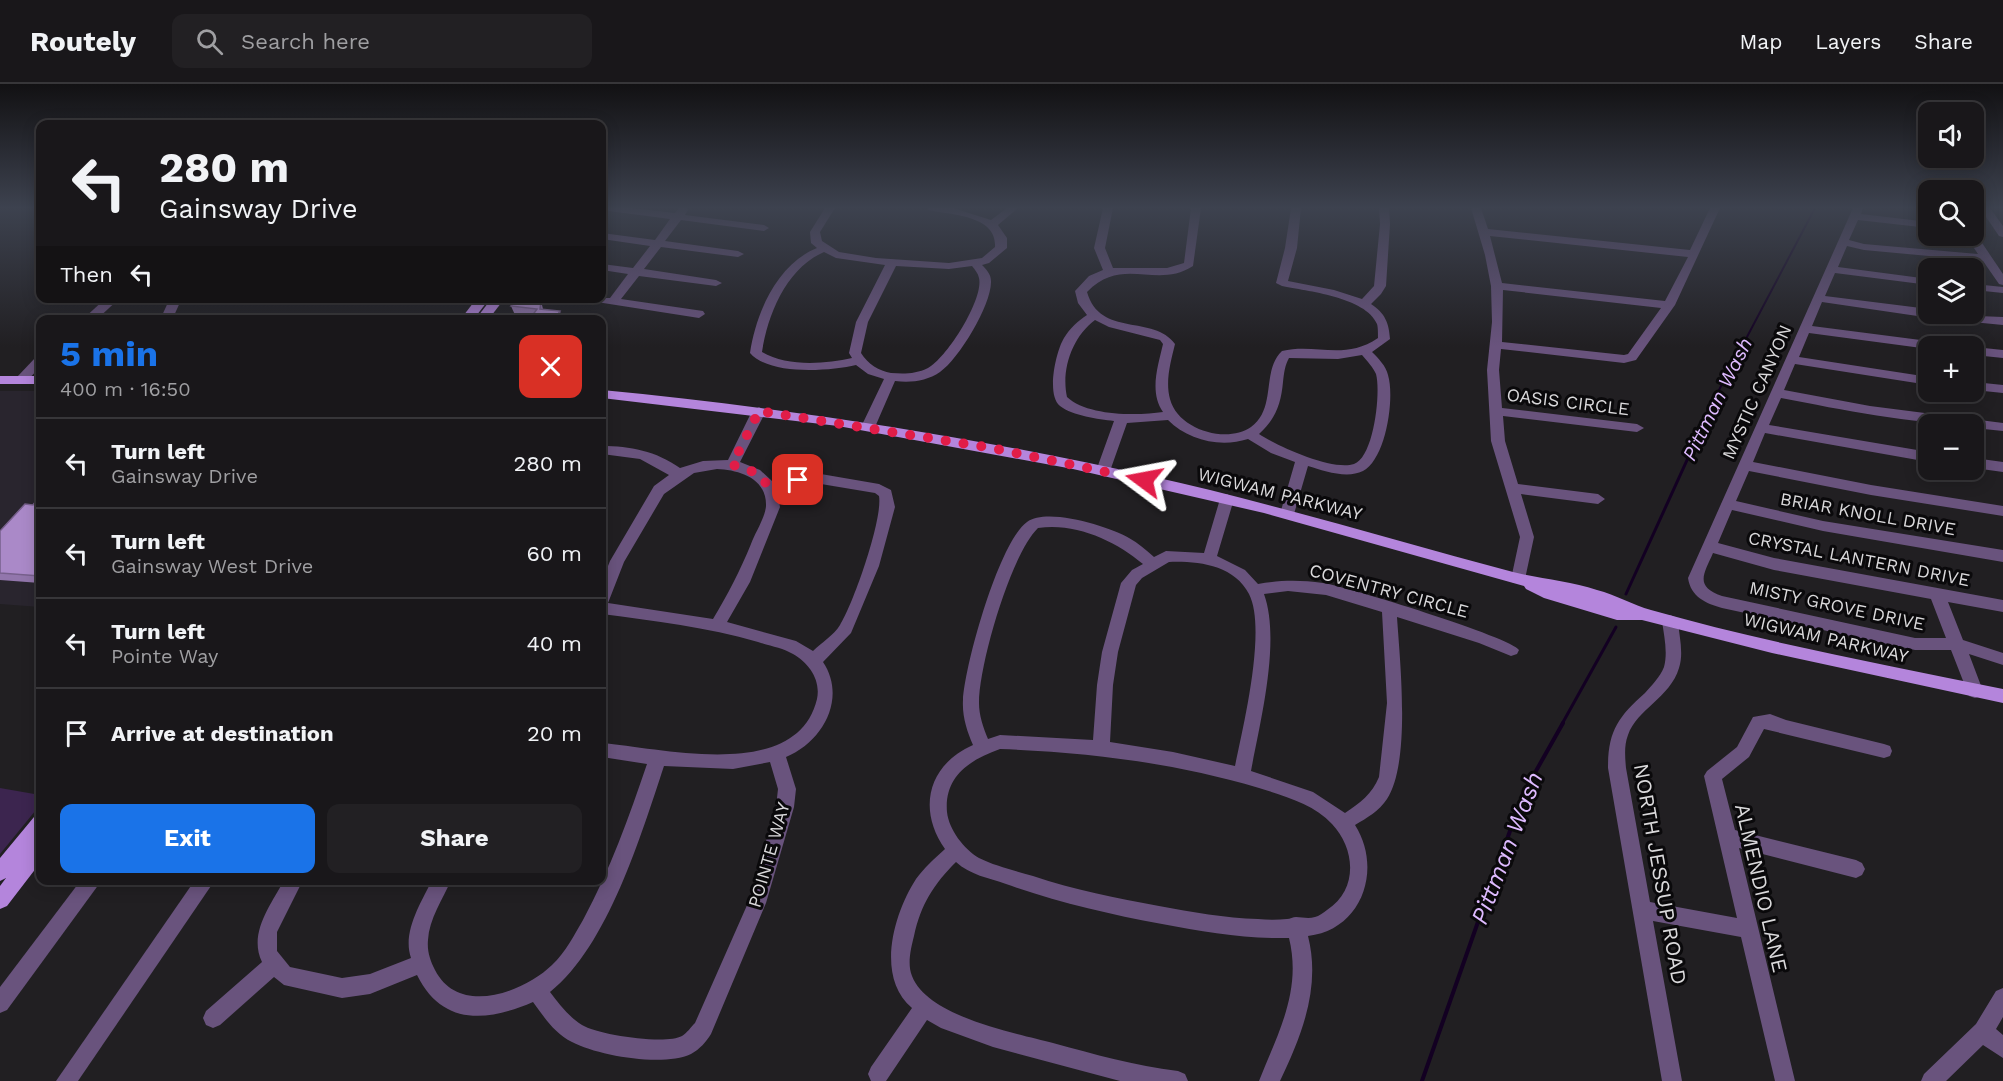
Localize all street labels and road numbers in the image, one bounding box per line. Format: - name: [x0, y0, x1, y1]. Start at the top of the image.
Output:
- street label: MYSTIC CANYON: [1717, 321, 1796, 462]
- street label: OASIS CIRCLE: [1505, 384, 1631, 419]
- street label: WIGWAM PARKWAY: [1196, 463, 1365, 524]
- street label: BRIAR KNOLL DRIVE: [1779, 488, 1958, 539]
- street label: CRYSTAL LANTERN DRIVE: [1746, 527, 1972, 590]
- street label: COVENTRY CIRCLE: [1307, 559, 1471, 622]
- street label: MISTY GROVE DRIVE: [1747, 577, 1927, 634]
- street label: WIGWAM PARKWAY: [1741, 608, 1911, 667]
- street label: NORTH JESSUP ROAD: [1629, 761, 1692, 986]
- street label: POINTE WAY: [743, 799, 794, 910]
- street label: ALMENDIO LANE: [1730, 801, 1793, 975]

